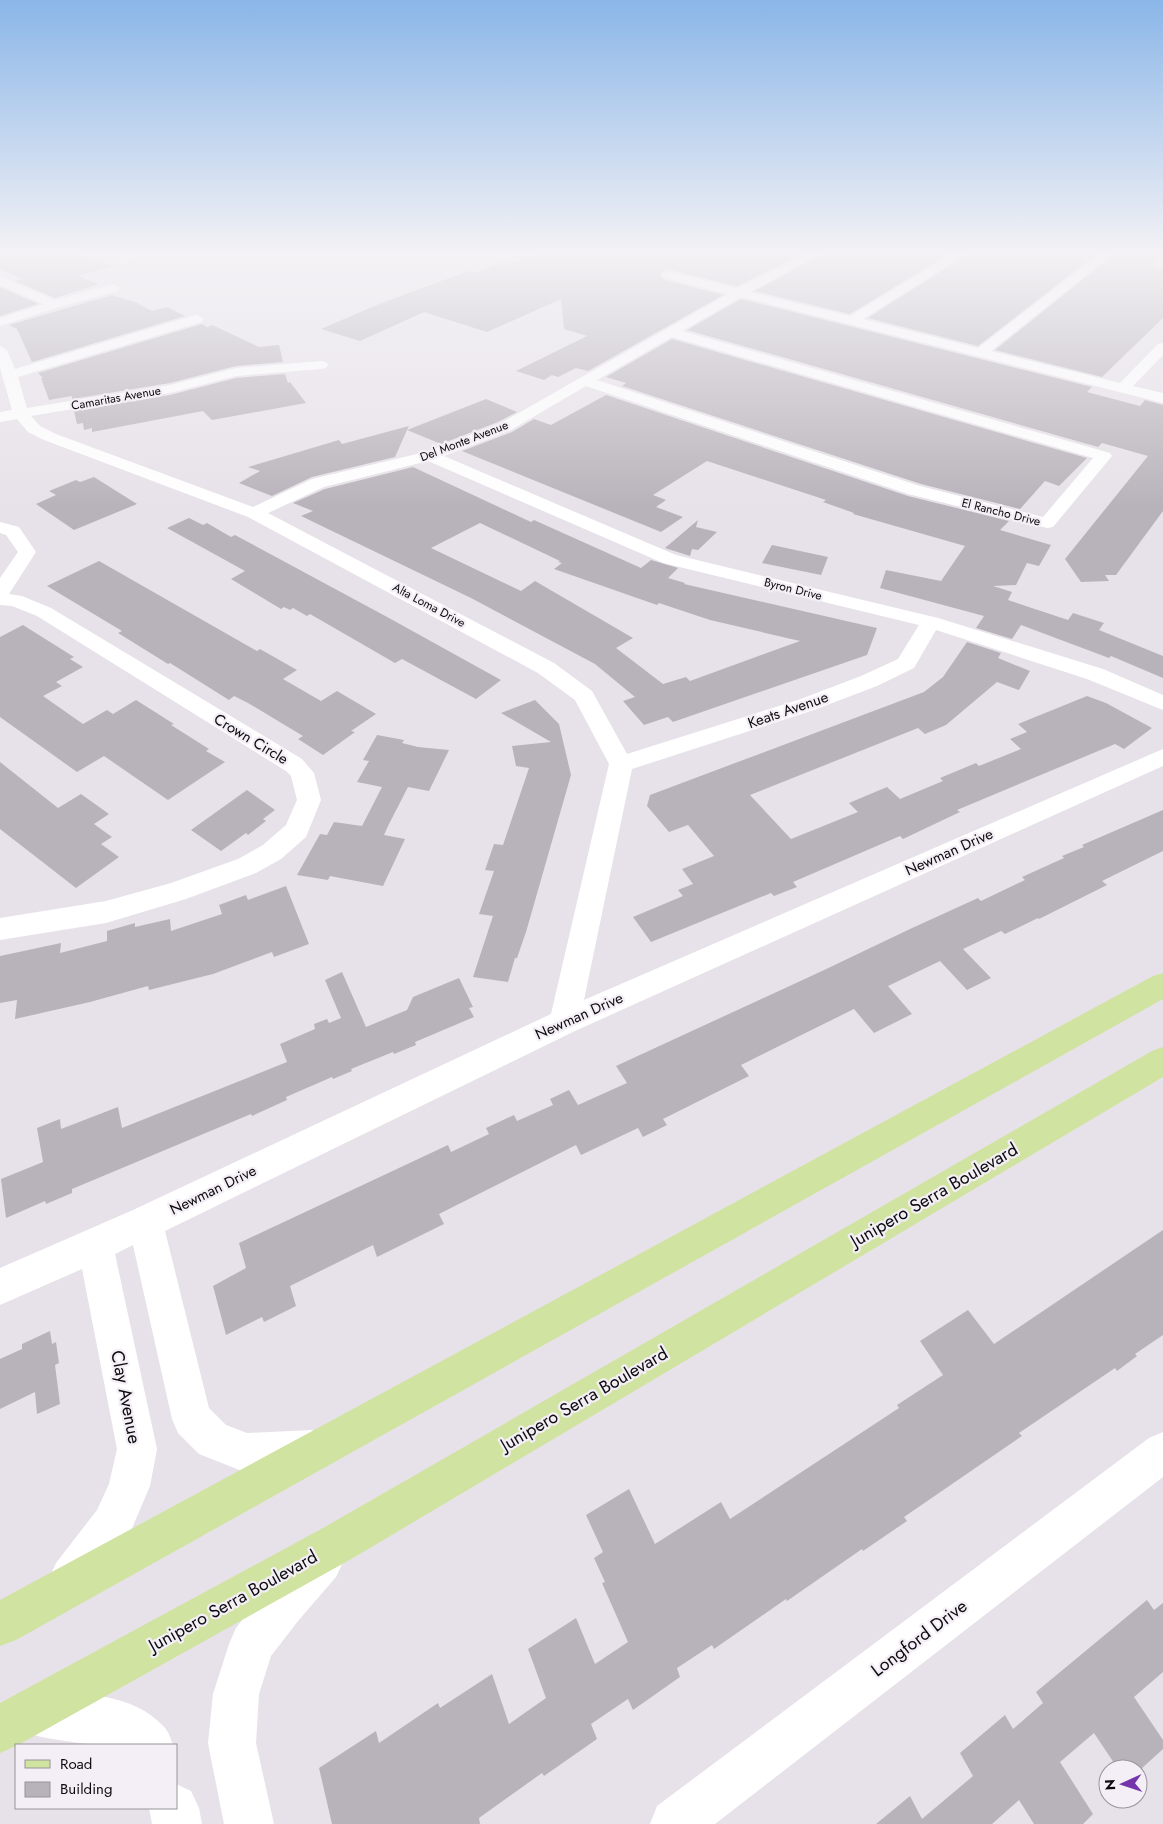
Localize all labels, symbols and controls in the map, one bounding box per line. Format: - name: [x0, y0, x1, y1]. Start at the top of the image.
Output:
- street label: Camaritas Avenue: [70, 381, 162, 415]
- street label: Del Monte Avenue: [417, 416, 511, 466]
- street label: El Rancho Drive: [960, 494, 1042, 530]
- street label: Byron Drive: [762, 573, 824, 605]
- street label: Alta Loma Drive: [389, 578, 469, 632]
- street label: Keats Avenue: [745, 686, 831, 734]
- street label: Crown Circle: [210, 708, 293, 770]
- street label: Newman Drive: [902, 823, 997, 881]
- street label: Newman Drive: [532, 987, 627, 1045]
- street label: Junipero Serra Boulevard: [844, 1136, 1023, 1255]
- street label: Newman Drive: [166, 1159, 260, 1220]
- street label: Junipero Serra Boulevard: [494, 1340, 673, 1459]
- street label: Clay Avenue: [104, 1348, 148, 1446]
- street label: Junipero Serra Boulevard: [142, 1544, 322, 1659]
- street label: Longford Drive: [865, 1593, 973, 1683]
- legend: [15, 1744, 178, 1809]
- text: Road: [60, 1753, 92, 1775]
- north arrow: [1098, 1759, 1148, 1809]
- text: Building: [60, 1778, 112, 1800]
- text: N: [1100, 1779, 1120, 1791]

